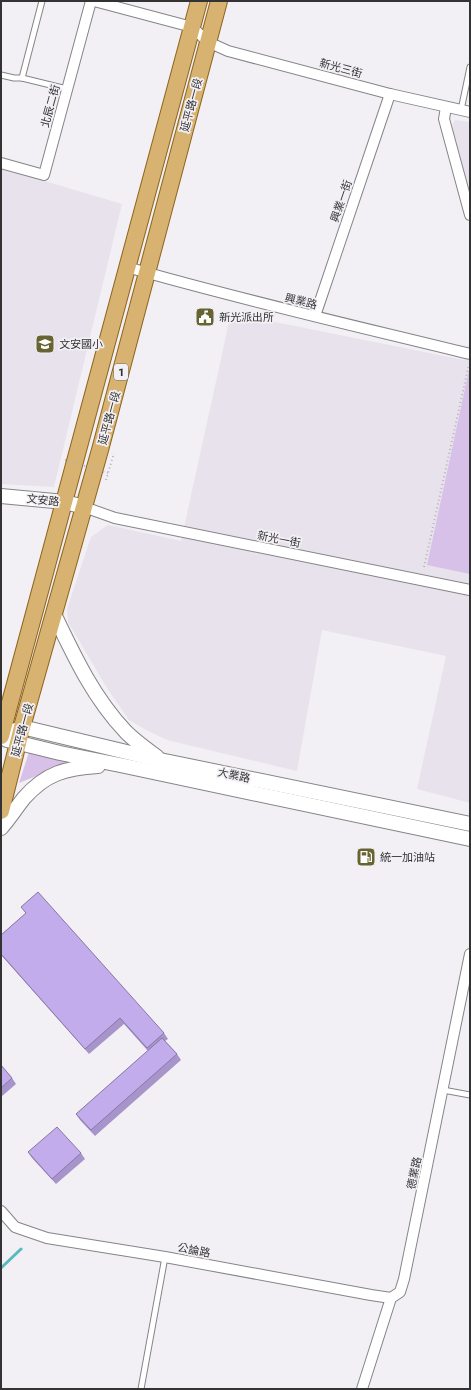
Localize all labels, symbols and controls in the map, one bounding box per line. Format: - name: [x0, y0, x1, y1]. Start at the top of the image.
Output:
- street label: 新光三街: [318, 55, 364, 81]
- street label: 延平路一段: [176, 76, 206, 134]
- street label: 北辰二街: [37, 83, 63, 129]
- street label: 興業一街: [326, 178, 356, 224]
- street label: 興業路: [283, 289, 319, 313]
- public building icon: 新光派出所: [194, 306, 216, 328]
- place label: 新光派出所: [219, 309, 274, 325]
- school or university icon: 文安國小: [34, 333, 56, 355]
- place label: 文安國小: [59, 336, 103, 352]
- road number: 1: [114, 364, 128, 380]
- street label: 延平路一段: [94, 389, 124, 447]
- street label: 文安路: [26, 490, 60, 510]
- street label: 新光一街: [256, 527, 302, 551]
- street label: 延平路一段: [7, 701, 37, 759]
- street label: 大業路: [216, 764, 252, 786]
- fuel station icon: 統一加油站: [355, 846, 377, 868]
- place label: 統一加油站: [380, 849, 435, 865]
- street label: 德業路: [403, 1155, 425, 1191]
- street label: 公論路: [176, 1239, 212, 1261]

